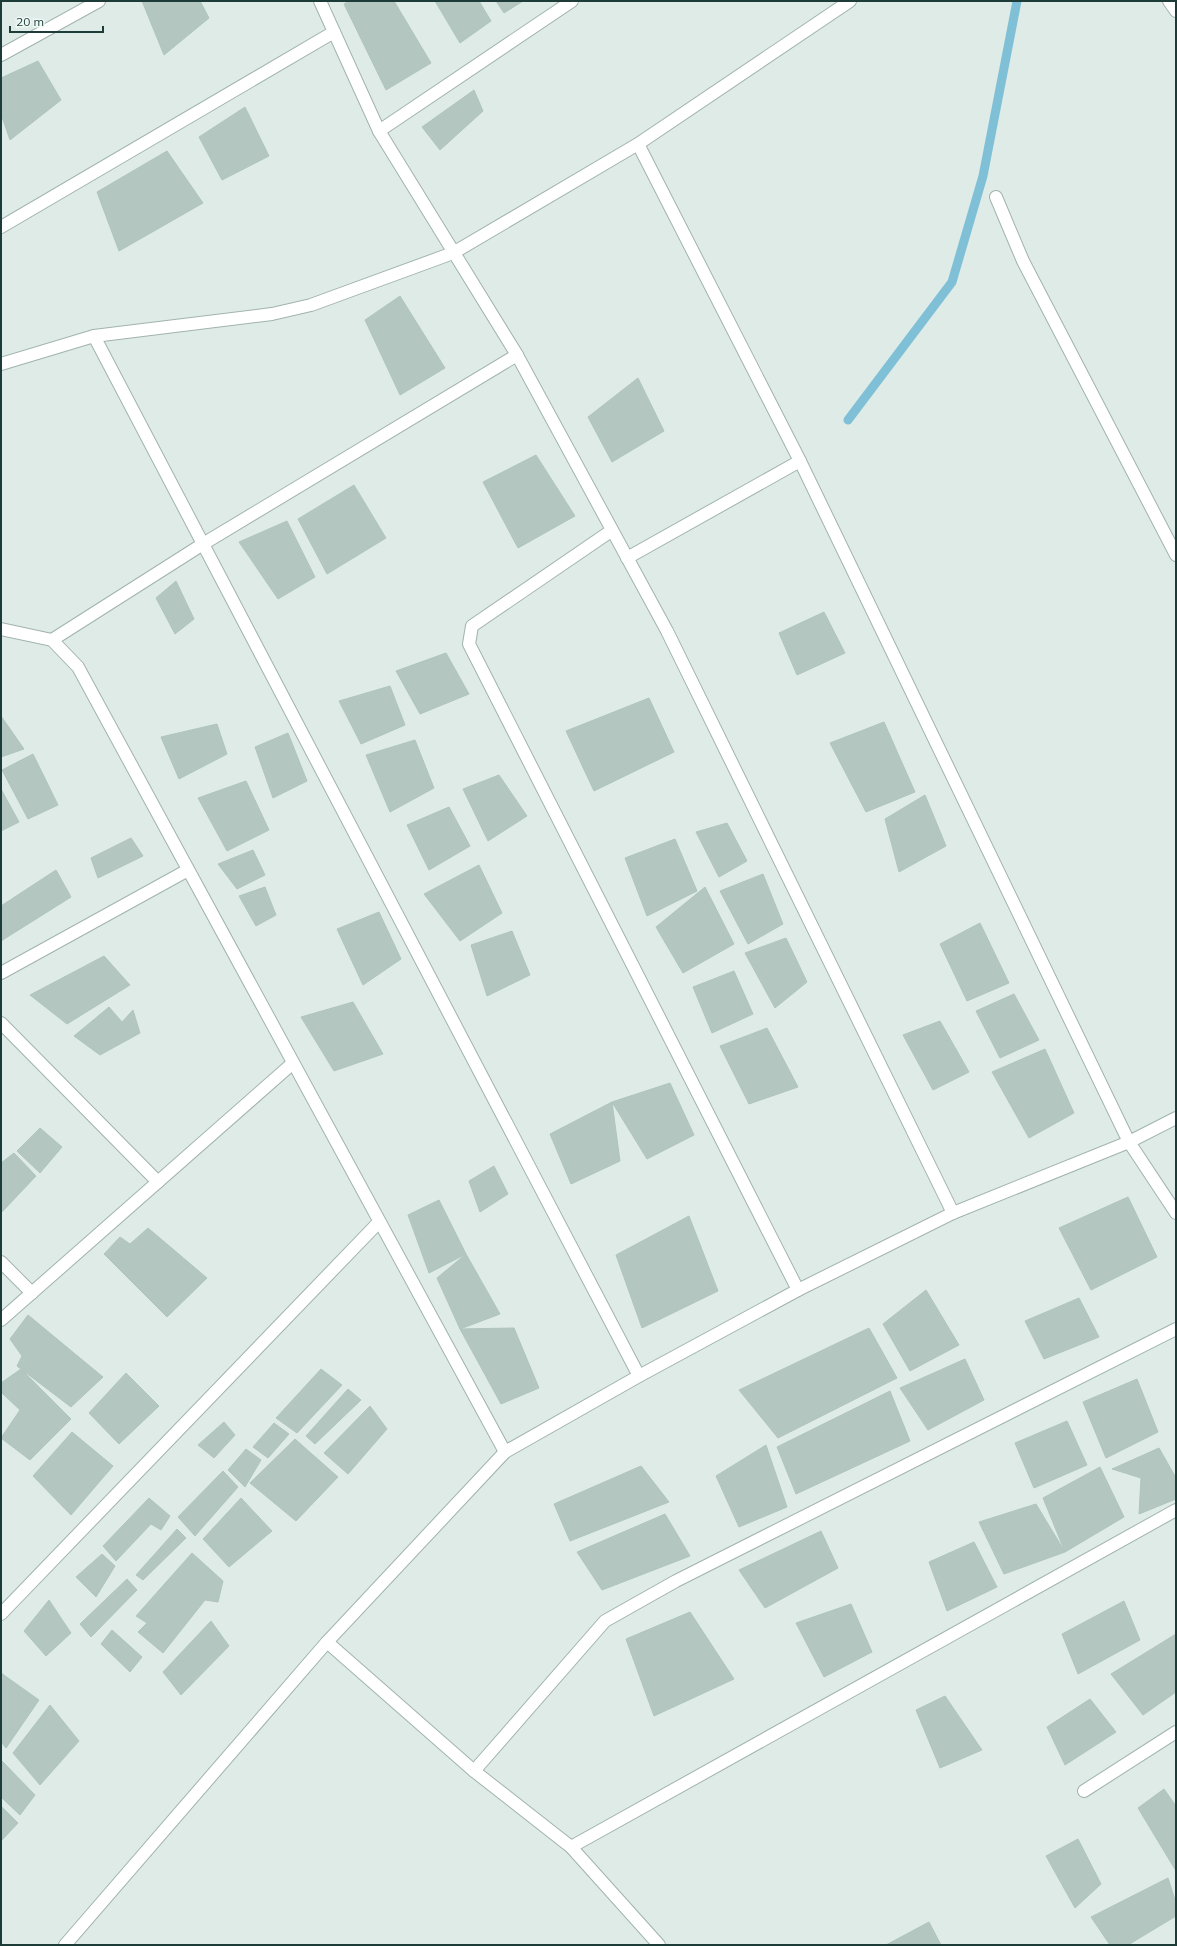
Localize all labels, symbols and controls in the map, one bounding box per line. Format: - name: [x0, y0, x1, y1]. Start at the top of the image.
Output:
- scale bar: [10, 8, 103, 34]
- text: 20 m: [16, 14, 44, 29]

